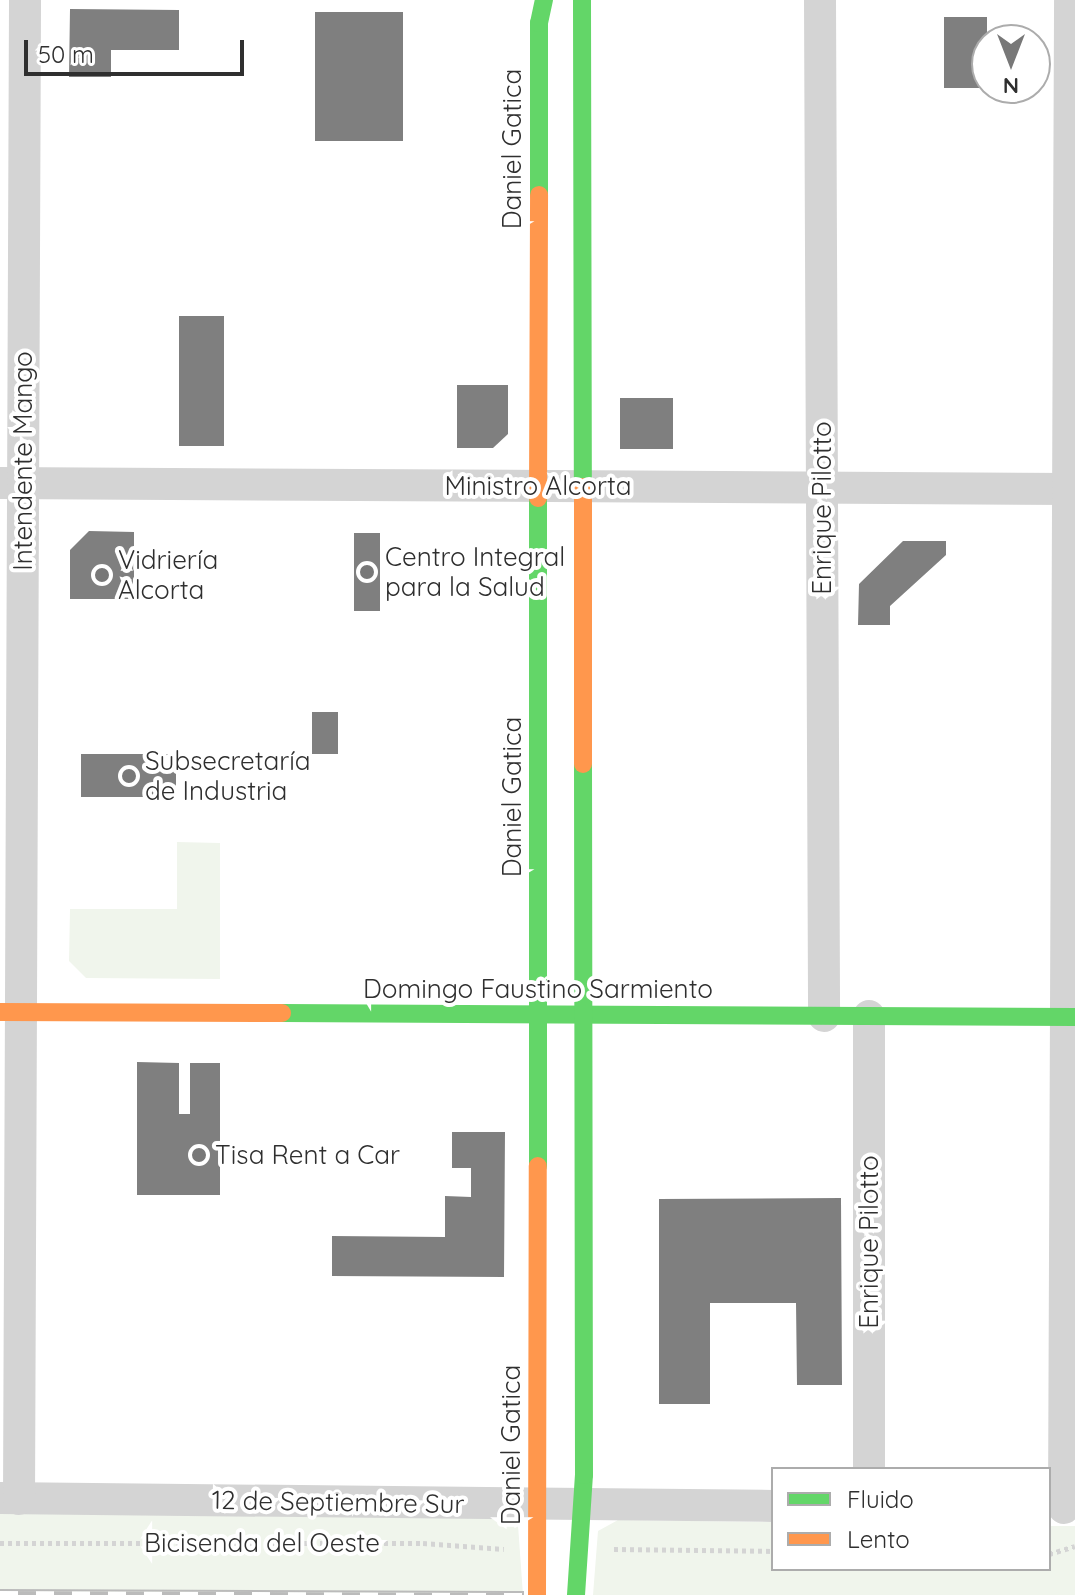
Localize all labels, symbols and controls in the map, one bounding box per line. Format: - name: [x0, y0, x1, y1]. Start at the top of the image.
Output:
- scale bar: [28, 24, 248, 74]
- north arrow: [971, 24, 1051, 104]
- text: 50 m: [38, 39, 94, 69]
- street label: Daniel Gatica: [496, 69, 528, 229]
- text: N: [1003, 72, 1019, 100]
- street label: Intendente Mango: [7, 351, 39, 571]
- street label: Enrique Pilotto: [806, 421, 838, 595]
- street label: Ministro Alcorta: [444, 470, 632, 502]
- place label: Centro Integral para la Salud: [385, 541, 565, 602]
- place label: Vidriería Alcorta: [118, 544, 218, 606]
- marker: Centro Integral para la Salud: [356, 561, 378, 583]
- marker: Vidriería Alcorta: [93, 566, 111, 584]
- street label: Daniel Gatica: [496, 717, 528, 877]
- place label: Subsecretaría de Industria: [145, 745, 311, 806]
- marker: Subsecretaría de Industria: [120, 767, 138, 785]
- street label: Domingo Faustino Sarmiento: [363, 973, 713, 1005]
- place label: Tisa Rent a Car: [215, 1139, 400, 1171]
- marker: Tisa Rent a Car: [190, 1146, 208, 1164]
- street label: Enrique Pilotto: [853, 1155, 885, 1329]
- street label: Daniel Gatica: [495, 1365, 527, 1525]
- legend: [771, 1467, 1051, 1571]
- street label: 12 de Septiembre Sur: [211, 1484, 465, 1520]
- text: Fluido: [847, 1484, 914, 1514]
- text: Lento: [847, 1524, 910, 1554]
- street label: Bicisenda del Oeste: [144, 1527, 380, 1559]

